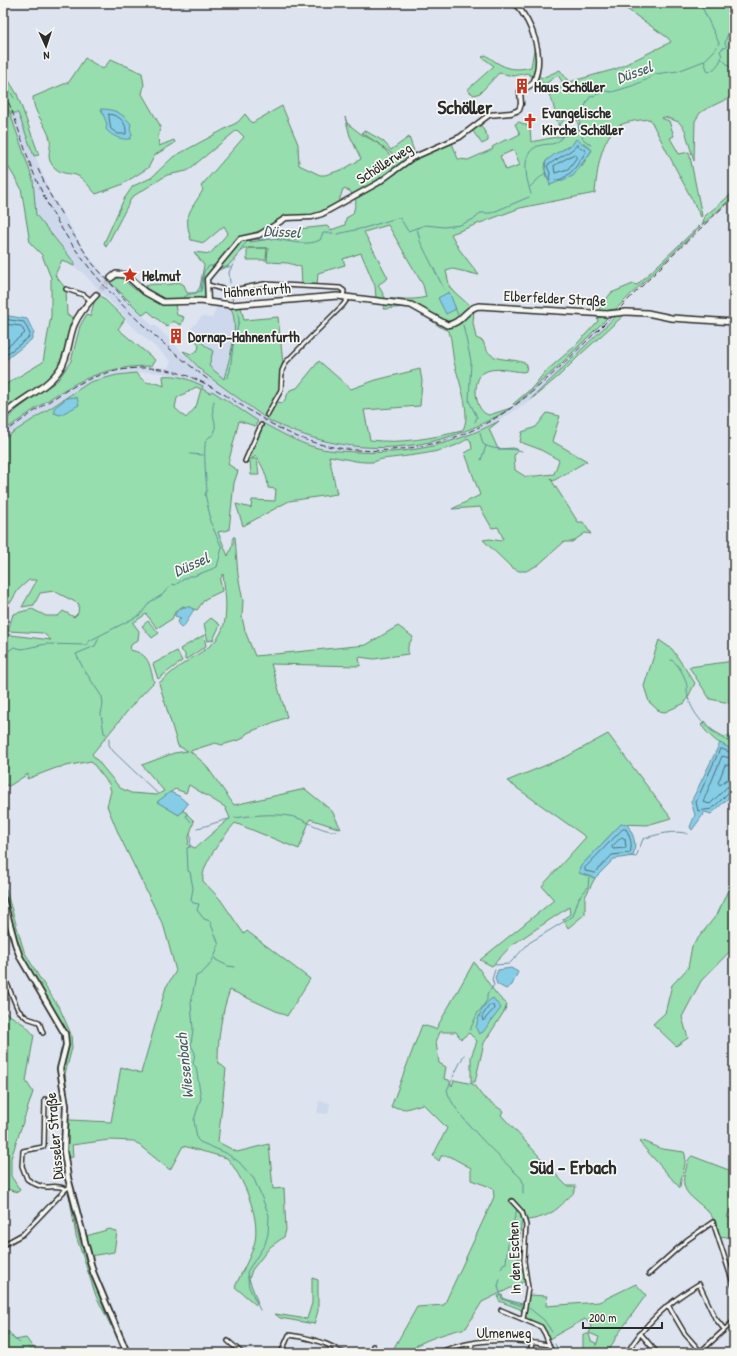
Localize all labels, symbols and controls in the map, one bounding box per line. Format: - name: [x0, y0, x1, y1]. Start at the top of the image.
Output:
- north arrow: [26, 26, 66, 66]
- text: N: [43, 49, 50, 63]
- water label: Düssel: [613, 55, 656, 89]
- place label: Haus Schöller: [534, 76, 606, 97]
- building icon: Haus Schöller: [513, 77, 531, 95]
- district label: Schöller: [438, 94, 493, 120]
- place label: Evangelische Kirche Schöller: [542, 102, 624, 140]
- church icon: Evangelische Kirche Schöller: [521, 112, 539, 130]
- street label: Schöllerweg: [352, 137, 416, 189]
- water label: Düssel: [263, 219, 302, 243]
- place label: Helmut: [142, 265, 181, 286]
- place icon: Helmut: [121, 266, 139, 284]
- street label: Hahnenfurth: [223, 277, 291, 303]
- street label: Elberfelder Straße: [503, 285, 607, 311]
- place label: Dornap-Hahnenfurth: [188, 326, 300, 348]
- building icon: Dornap-Hahnenfurth: [167, 327, 185, 345]
- water label: Düssel: [170, 546, 213, 582]
- water label: Wiesenbach: [170, 1031, 198, 1100]
- street label: Düsseler Straße: [40, 1092, 68, 1180]
- district label: Süd - Erbach: [530, 1154, 616, 1180]
- street label: In den Eschen: [502, 1221, 526, 1295]
- scale bar: [583, 1304, 662, 1330]
- text: 200 m: [589, 1309, 616, 1326]
- street label: Ulmenweg: [477, 1322, 532, 1343]

